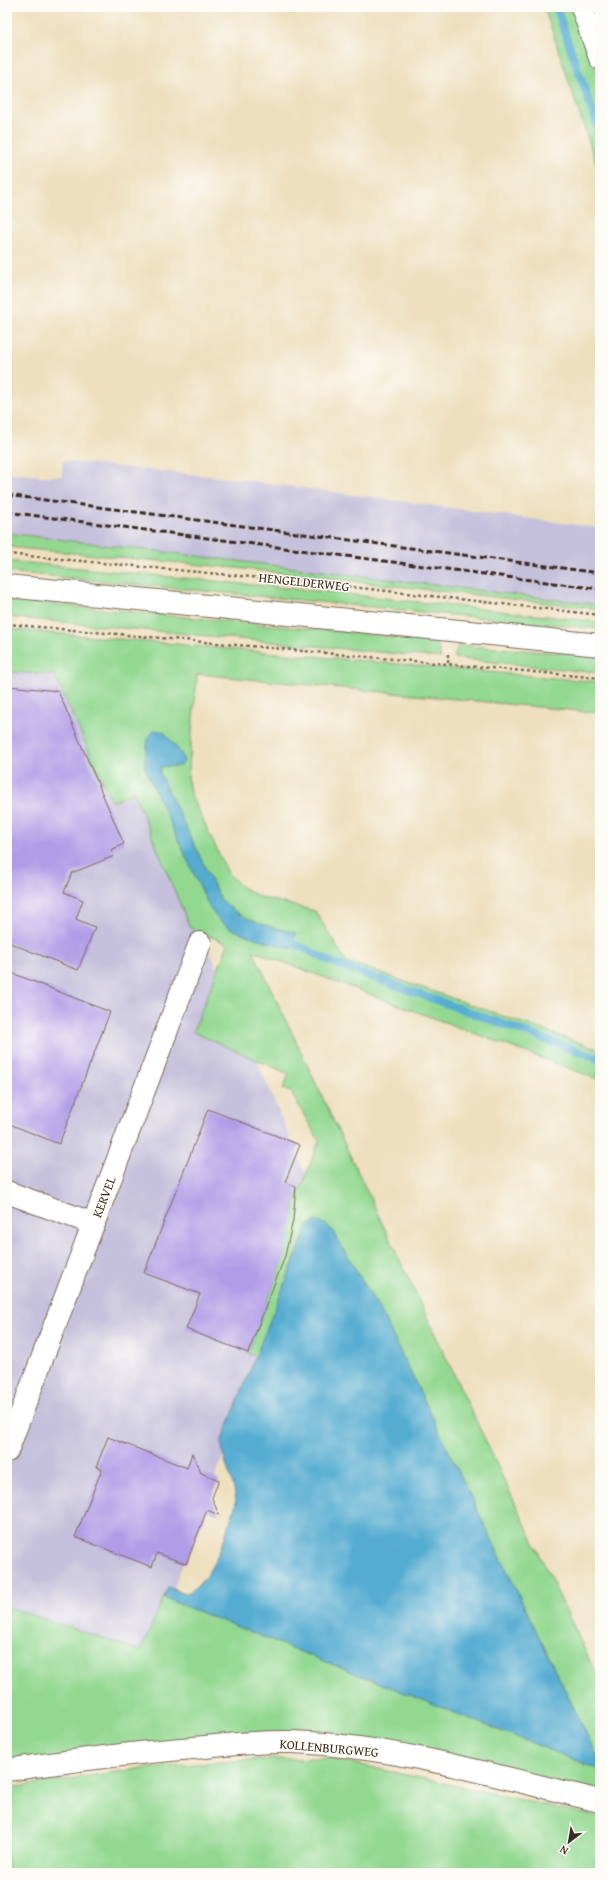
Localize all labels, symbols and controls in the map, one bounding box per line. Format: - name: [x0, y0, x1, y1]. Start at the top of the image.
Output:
- street label: HENGELDERWEG: [258, 568, 351, 596]
- street label: KERVEL: [87, 1173, 121, 1220]
- street label: KOLLENBURGWEG: [279, 1734, 380, 1762]
- north arrow: [549, 1822, 589, 1862]
- text: N: [556, 1841, 571, 1859]

